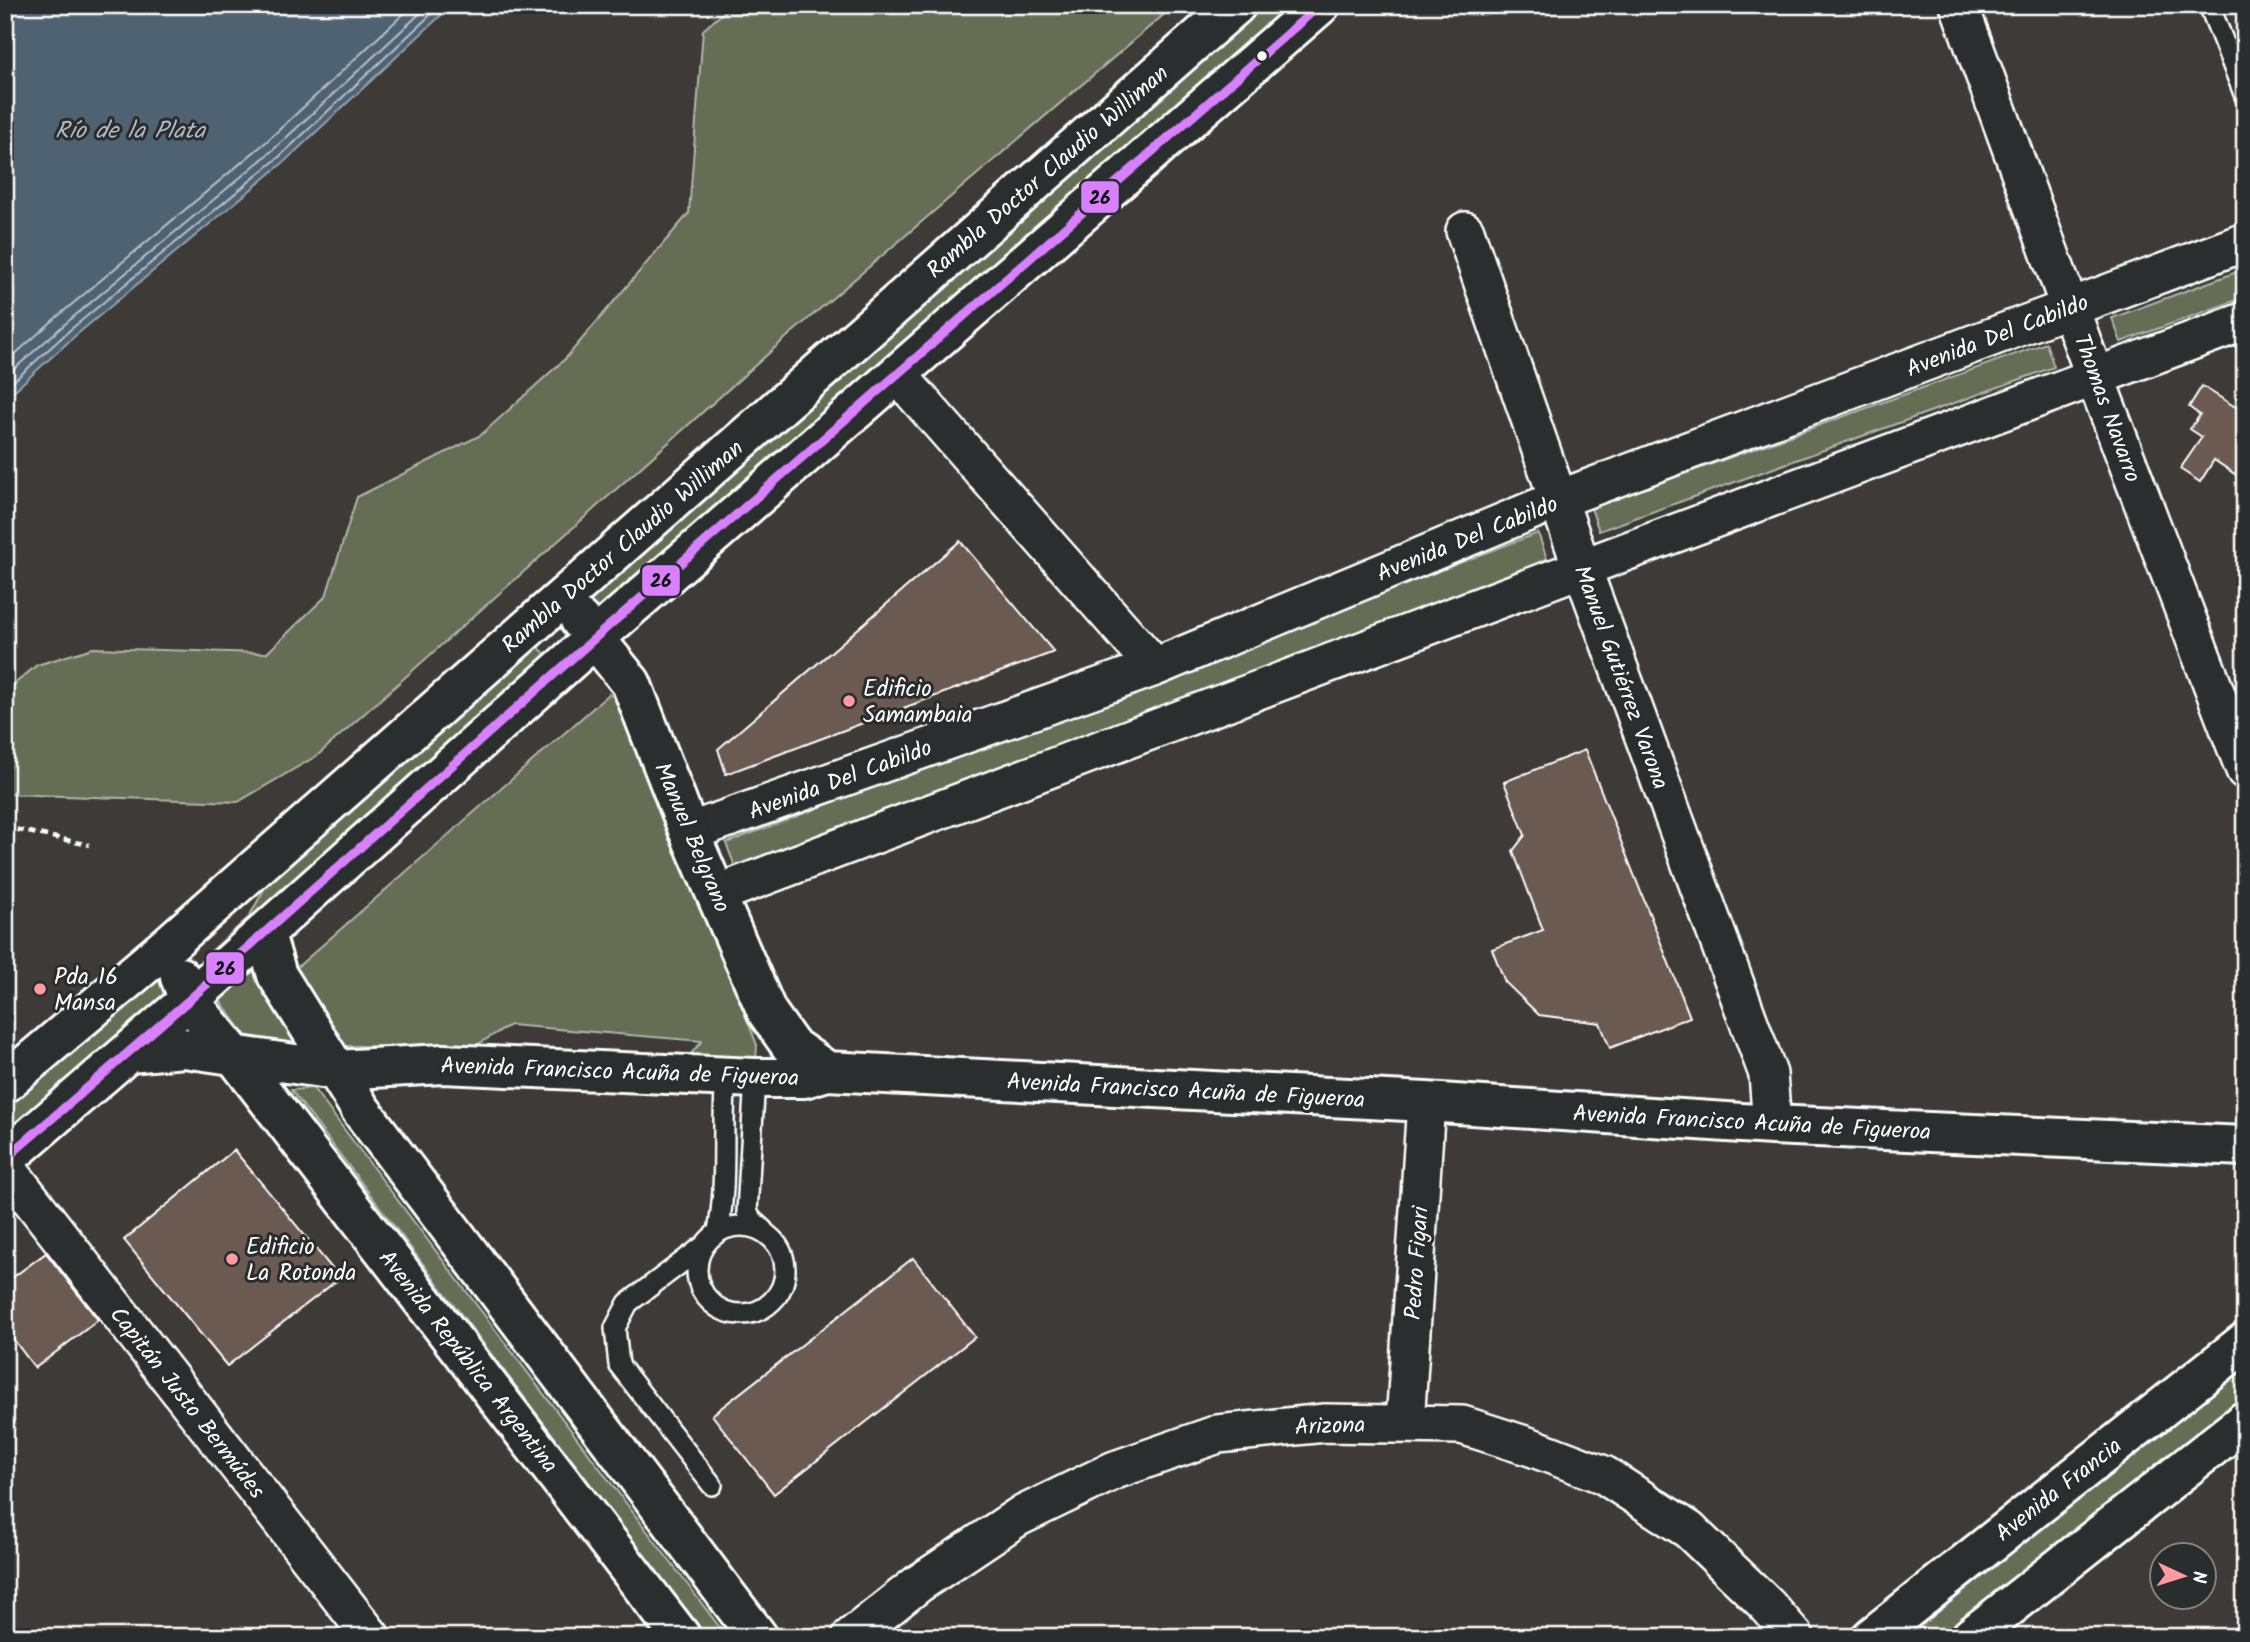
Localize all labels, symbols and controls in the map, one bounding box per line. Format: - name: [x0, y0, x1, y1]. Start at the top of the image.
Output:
- unlabelled marker: [1255, 49, 1269, 63]
- street label: Rambla Doctor Claudio Williman: [919, 57, 1178, 288]
- water label: Río de la Plata: [55, 112, 207, 151]
- line badge: 26: [1080, 180, 1120, 214]
- text: 26: [1089, 184, 1111, 214]
- street label: Avenida Del Cabildo: [1901, 285, 2094, 388]
- street label: Thomas Navarro: [2063, 329, 2150, 488]
- street label: Rambla Doctor Claudio Williman: [494, 432, 753, 663]
- street label: Avenida Del Cabildo: [1372, 487, 1564, 593]
- street label: Manuel Gutiérrez Varona: [1563, 561, 1677, 795]
- line badge: 26: [641, 564, 681, 597]
- text: 26: [650, 567, 672, 597]
- place label: Edificio Samambaia: [863, 672, 973, 734]
- marker: Edificio Samambaia: [841, 693, 857, 709]
- street label: Avenida Del Cabildo: [744, 731, 937, 831]
- street label: Manuel Belgrano: [643, 757, 739, 919]
- line badge: 26: [205, 951, 245, 985]
- text: 26: [214, 955, 236, 985]
- place label: Pda 16 Mansa: [54, 960, 118, 1022]
- marker: Pda 16 Mansa: [32, 981, 48, 997]
- street label: Avenida Francisco Acuña de Figueroa: [440, 1049, 800, 1097]
- street label: Avenida Francisco Acuña de Figueroa: [1006, 1065, 1366, 1119]
- street label: Avenida Francisco Acuña de Figueroa: [1572, 1097, 1932, 1151]
- street label: Pedro Figari: [1396, 1204, 1440, 1321]
- place label: Edificio La Rotonda: [246, 1230, 356, 1292]
- street label: Avenida República Argentina: [369, 1243, 566, 1482]
- marker: Edificio La Rotonda: [224, 1251, 240, 1267]
- street label: Capitán Justo Bermúdes: [100, 1299, 273, 1507]
- street label: Arizona: [1294, 1408, 1366, 1446]
- street label: Avenida Francia: [1988, 1429, 2130, 1552]
- north arrow: [2148, 1540, 2218, 1610]
- text: N: [2183, 1570, 2213, 1584]

